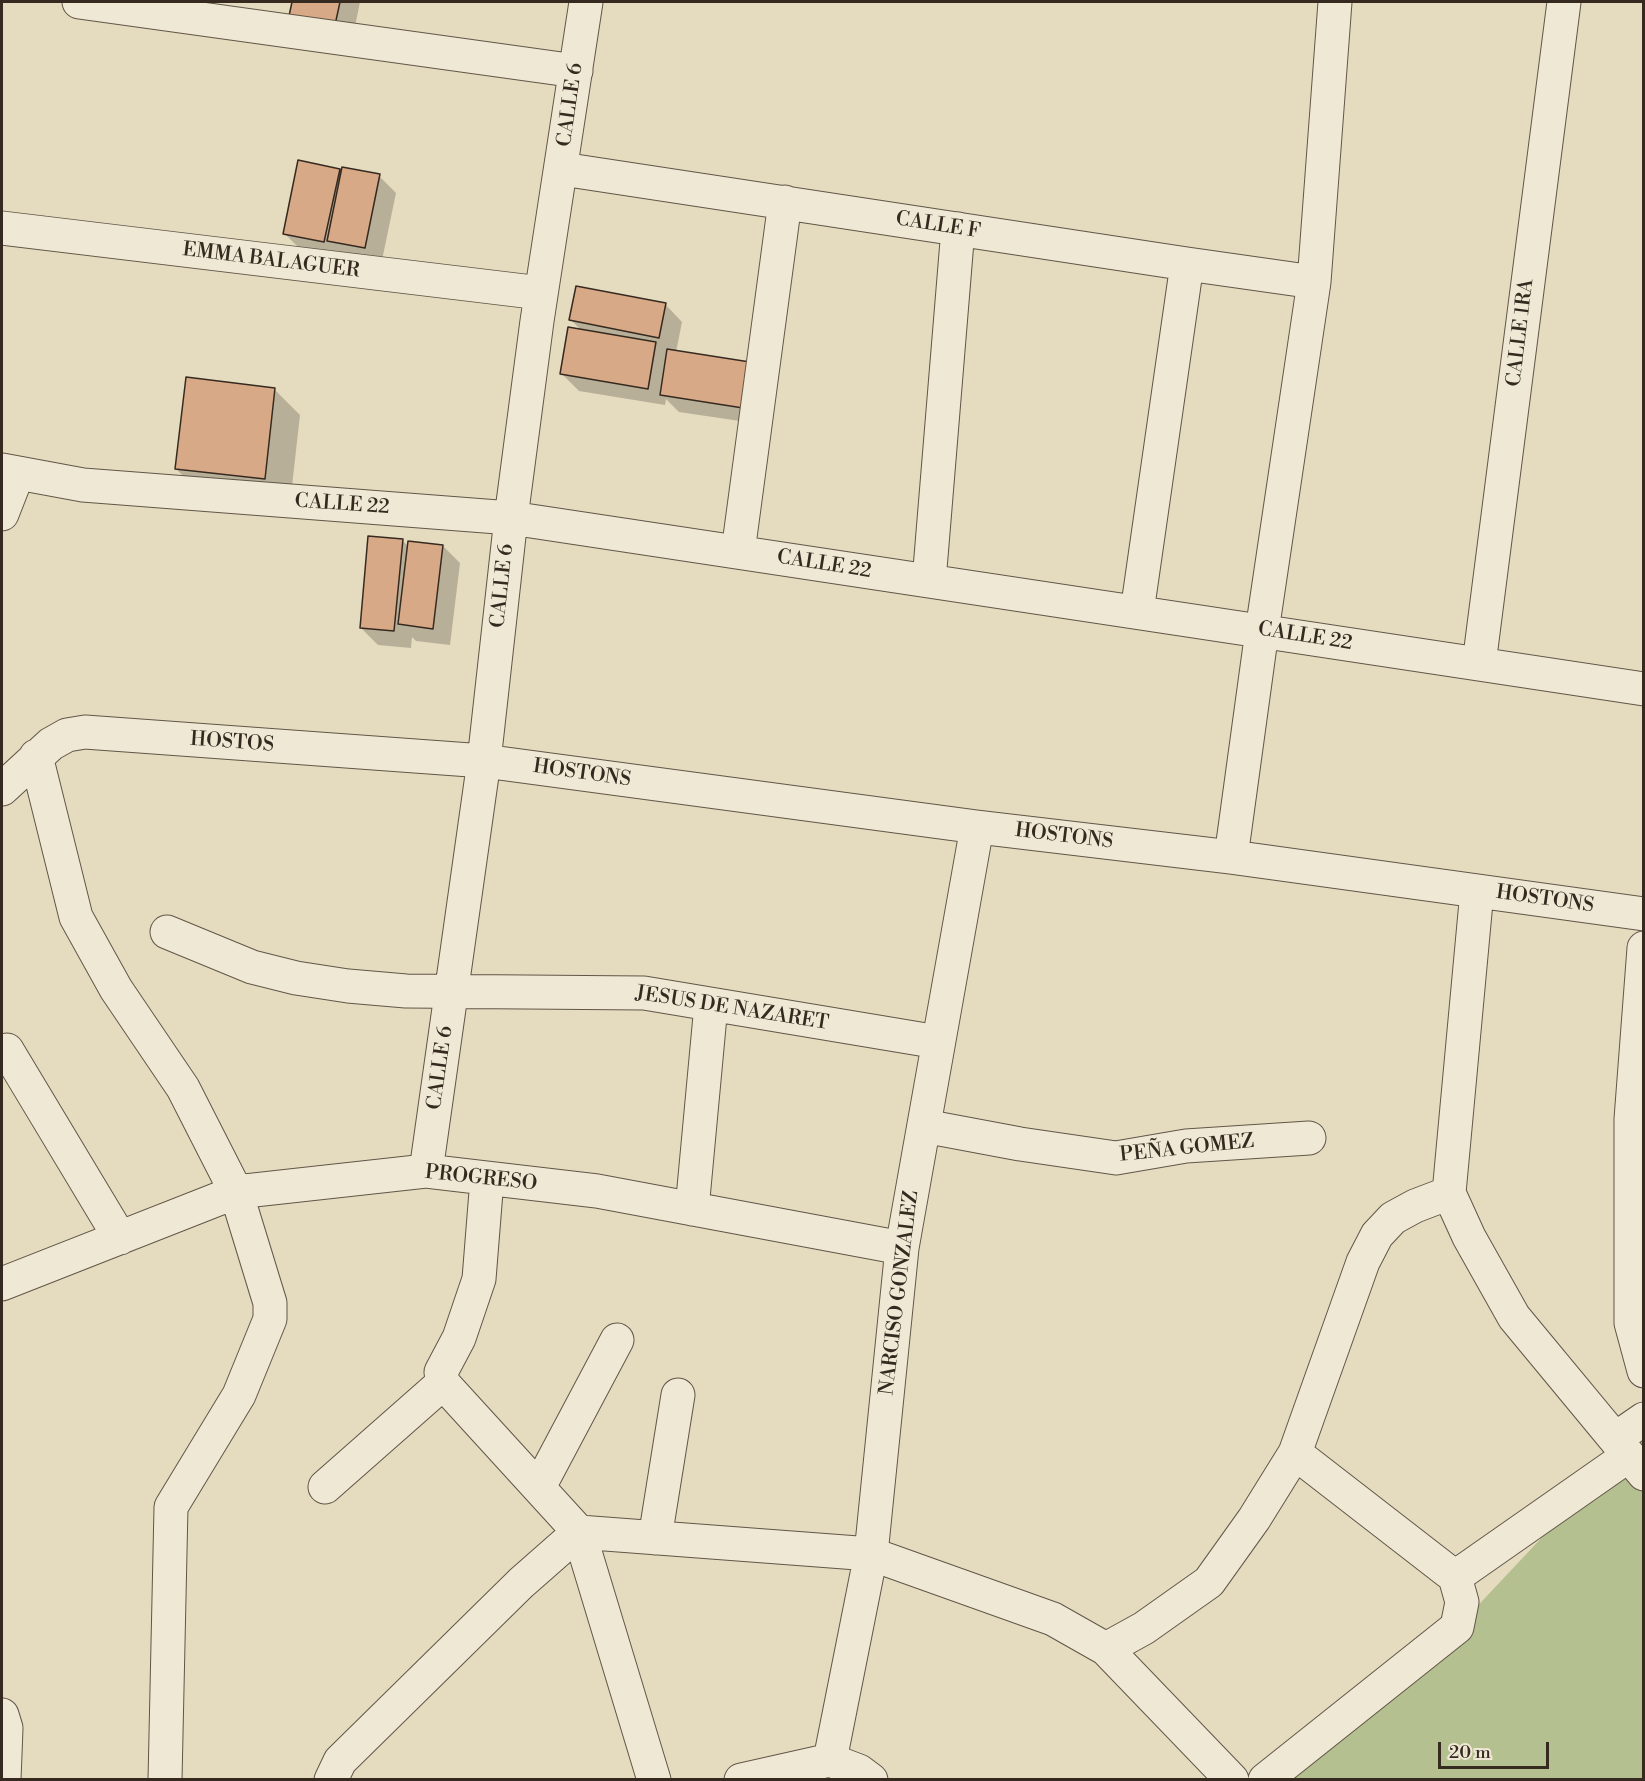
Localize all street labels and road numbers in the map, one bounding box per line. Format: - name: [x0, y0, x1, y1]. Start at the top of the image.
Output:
- street label: CALLE 6: [553, 61, 589, 149]
- street label: CALLE F: [894, 207, 982, 245]
- street label: EMMA BALAGUER: [181, 238, 361, 284]
- street label: CALLE 1RA: [1502, 278, 1540, 388]
- street label: CALLE 22: [294, 490, 390, 520]
- street label: CALLE 6: [487, 543, 519, 629]
- street label: CALLE 22: [775, 546, 873, 584]
- street label: CALLE 22: [1256, 618, 1354, 656]
- street label: HOSTOS: [189, 728, 275, 758]
- street label: HOSTONS: [531, 755, 633, 793]
- street label: HOSTONS: [1014, 819, 1114, 855]
- street label: HOSTONS: [1494, 881, 1596, 919]
- street label: JESUS DE NAZARET: [634, 982, 830, 1036]
- street label: CALLE 6: [423, 1024, 459, 1112]
- street label: PEÑA GOMEZ: [1119, 1130, 1255, 1168]
- street label: PROGRESO: [424, 1161, 538, 1197]
- street label: NARCISO GONZALEZ: [876, 1189, 924, 1397]

